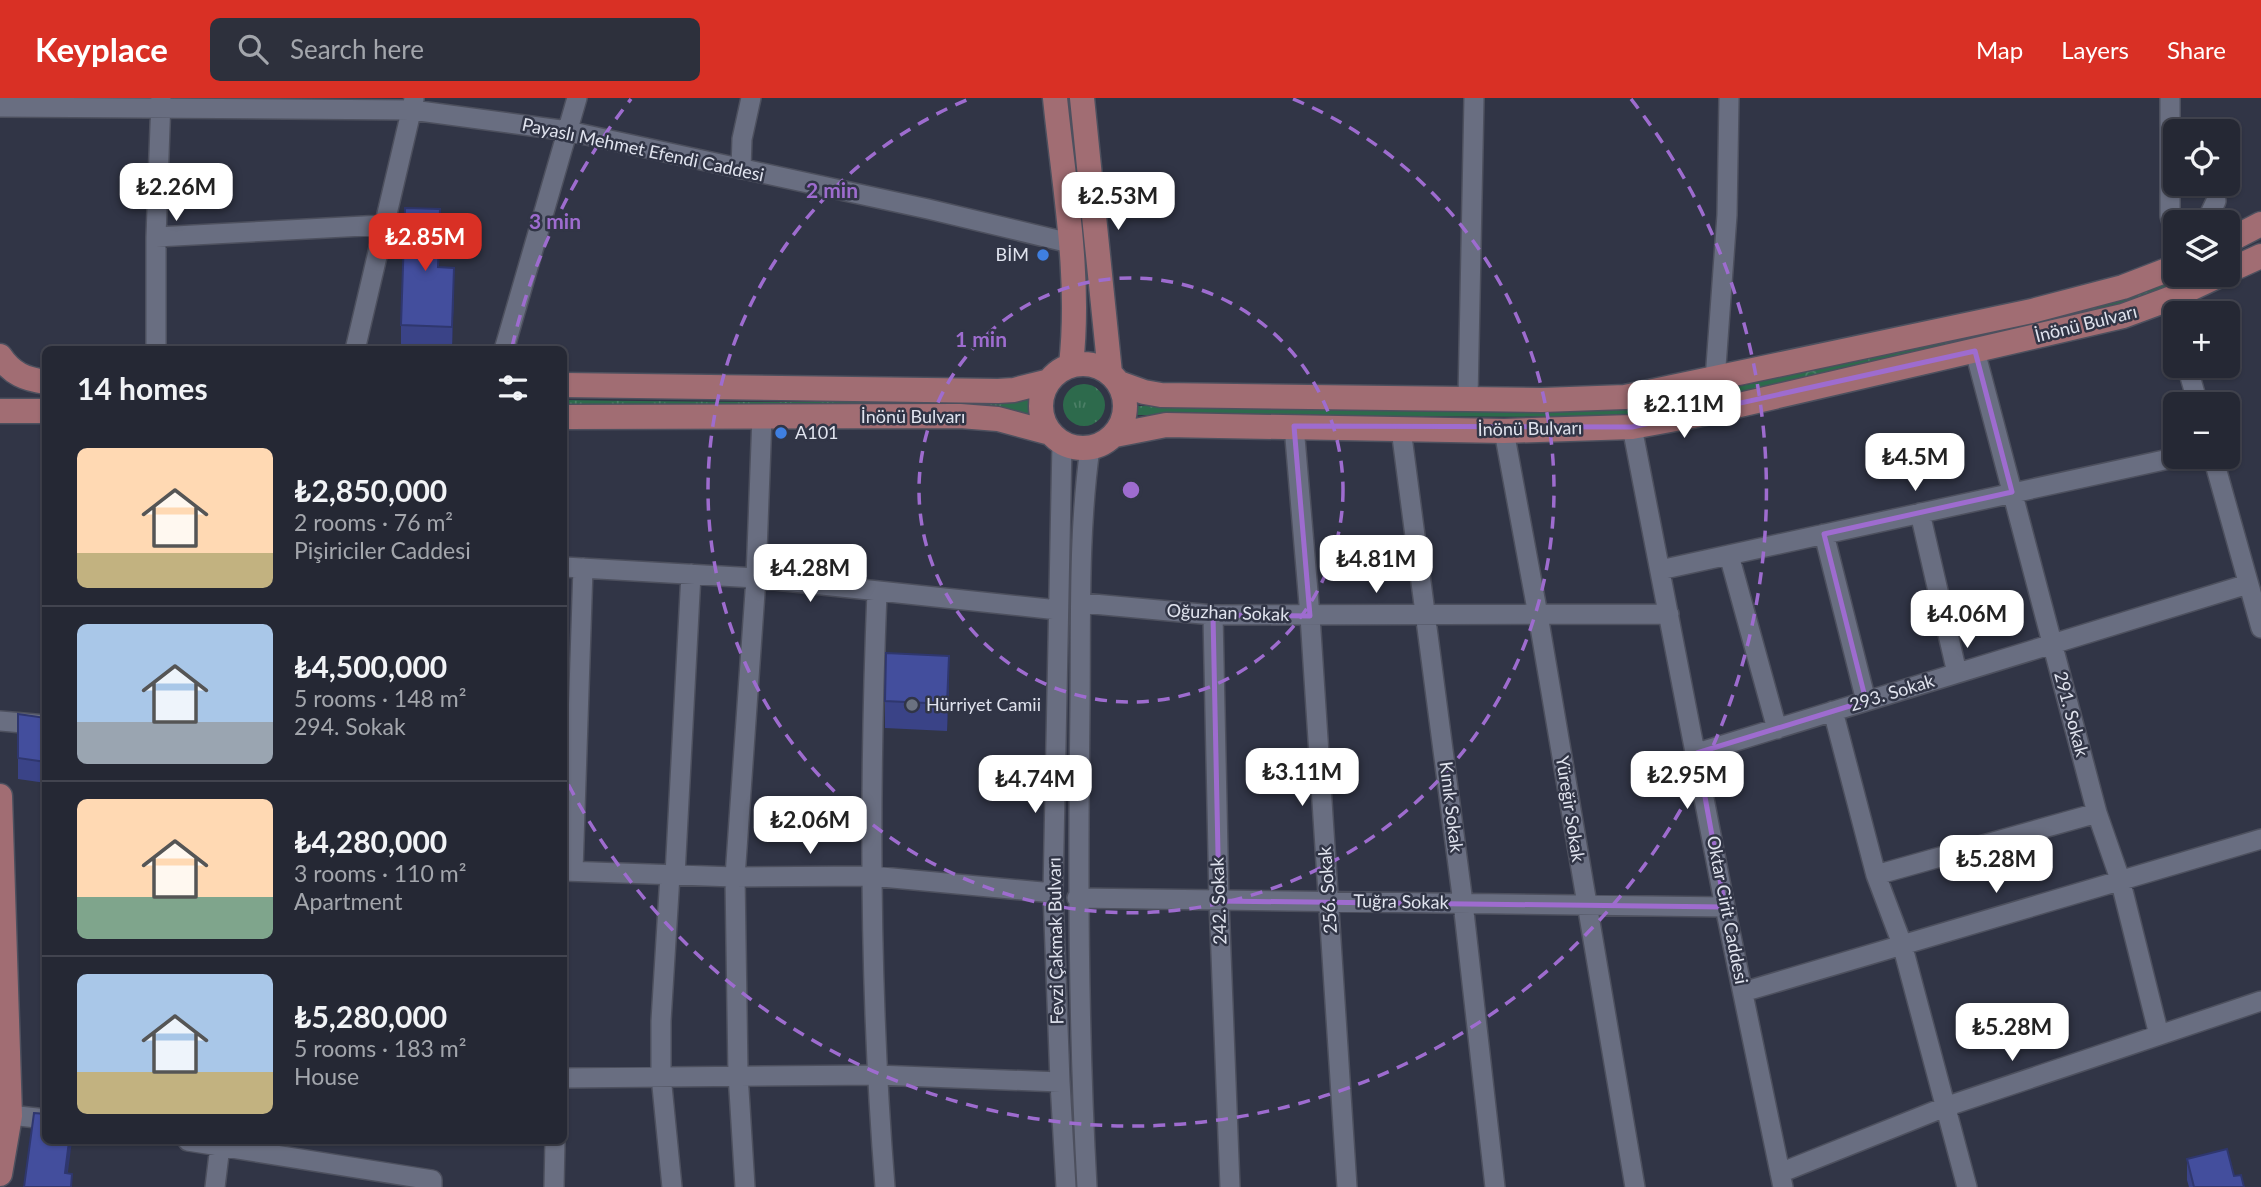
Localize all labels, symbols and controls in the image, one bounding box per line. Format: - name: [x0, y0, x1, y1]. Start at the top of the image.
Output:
- search box: [210, 18, 700, 81]
- text: Keyplace: [35, 29, 168, 69]
- icon: search: [234, 30, 272, 68]
- text: Search here: [290, 33, 424, 65]
- text: Map: [1976, 35, 2023, 64]
- text: Layers: [2061, 35, 2129, 64]
- text: Share: [2167, 35, 2226, 64]
- street label: Payaslı Mehmet Efendi Caddesi: [520, 113, 766, 185]
- map controls: [2163, 119, 2240, 469]
- button: locate: [2163, 119, 2240, 196]
- pin: ₺2.26M: [119, 164, 233, 223]
- text: ₺2.26M: [136, 172, 216, 200]
- pin: ₺2.53M: [1061, 172, 1175, 232]
- text: 2 min: [806, 177, 858, 202]
- text: ₺2.53M: [1078, 181, 1158, 209]
- text: 3 min: [529, 208, 581, 233]
- button: layers: [2163, 210, 2240, 287]
- pin: ₺2.85M: [368, 214, 482, 273]
- text: ₺2.85M: [385, 222, 465, 250]
- place label: BİM: [996, 243, 1029, 265]
- marker: BİM: [1035, 247, 1051, 263]
- street label: İnönü Bulvarı: [2032, 300, 2139, 346]
- button: +: [2163, 301, 2240, 378]
- text: 1 min: [955, 326, 1007, 351]
- icon: filters: [494, 369, 532, 407]
- text: 14 homes: [77, 370, 208, 406]
- pin: ₺2.11M: [1627, 380, 1741, 440]
- text: ₺2.11M: [1644, 389, 1724, 417]
- button: −: [2163, 392, 2240, 469]
- street label: İnönü Bulvarı: [861, 405, 965, 427]
- street label: İnönü Bulvarı: [1478, 416, 1582, 440]
- place label: A101: [795, 421, 839, 443]
- marker: A101: [773, 425, 789, 441]
- pin: ₺4.5M: [1866, 434, 1964, 493]
- text: ₺4.5M: [1881, 442, 1949, 470]
- text: ₺2,850,000: [294, 472, 447, 508]
- icon: home: [133, 476, 217, 560]
- centre of rings: [1119, 478, 1143, 502]
- text: 2 rooms · 76 m²: [294, 508, 453, 536]
- text: Pişiriciler Caddesi: [294, 536, 471, 564]
- pin: ₺4.81M: [1319, 536, 1433, 595]
- text: ₺4.81M: [1336, 544, 1416, 572]
- pin: ₺4.28M: [753, 545, 867, 604]
- text: ₺4.28M: [770, 553, 850, 581]
- pin: ₺4.06M: [1910, 590, 2024, 650]
- street label: Oğuzhan Sokak: [1166, 599, 1290, 625]
- text: ₺4.06M: [1927, 599, 2007, 627]
- text: ₺4,500,000: [294, 648, 447, 684]
- icon: home: [133, 652, 217, 736]
- street label: 293. Sokak: [1847, 669, 1937, 715]
- street label: 291. Sokak: [2050, 669, 2094, 760]
- text: 5 rooms · 148 m²: [294, 684, 466, 712]
- place label: Hürriyet Camii: [926, 693, 1041, 715]
- marker: Hürriyet Camii: [904, 697, 920, 713]
- text: 294. Sokak: [294, 712, 406, 740]
- pin: ₺3.11M: [1245, 748, 1359, 808]
- pin: ₺2.95M: [1630, 752, 1744, 811]
- street label: Yüreğir Sokak: [1552, 754, 1590, 864]
- pin: ₺4.74M: [978, 756, 1092, 815]
- text: ₺3.11M: [1262, 757, 1342, 785]
- street label: Kınık Sokak: [1435, 760, 1469, 854]
- text: ₺2.95M: [1647, 760, 1727, 788]
- text: ₺4.74M: [995, 764, 1075, 792]
- pin: ₺2.06M: [753, 796, 867, 856]
- text: ₺2.06M: [770, 805, 850, 833]
- text: ₺4,280,000: [294, 823, 447, 859]
- icon: home: [133, 827, 217, 911]
- street label: Oktar Cirit Caddesi: [1703, 834, 1753, 986]
- pin: ₺5.28M: [1939, 836, 2053, 895]
- text: ₺5.28M: [1956, 844, 2036, 872]
- street label: 256. Sokak: [1313, 845, 1341, 934]
- street label: 242. Sokak: [1205, 856, 1231, 945]
- street label: Fevzi Çakmak Bulvarı: [1043, 857, 1067, 1025]
- text: 3 rooms · 110 m²: [294, 859, 466, 887]
- text: Apartment: [294, 887, 402, 915]
- street label: Tuğra Sokak: [1353, 889, 1450, 913]
- text: ₺5,280,000: [294, 998, 447, 1034]
- icon: home: [133, 1002, 217, 1086]
- pin: ₺5.28M: [1955, 1004, 2069, 1063]
- text: ₺5.28M: [1972, 1012, 2052, 1040]
- text: 5 rooms · 183 m²: [294, 1034, 466, 1062]
- text: House: [294, 1062, 359, 1090]

